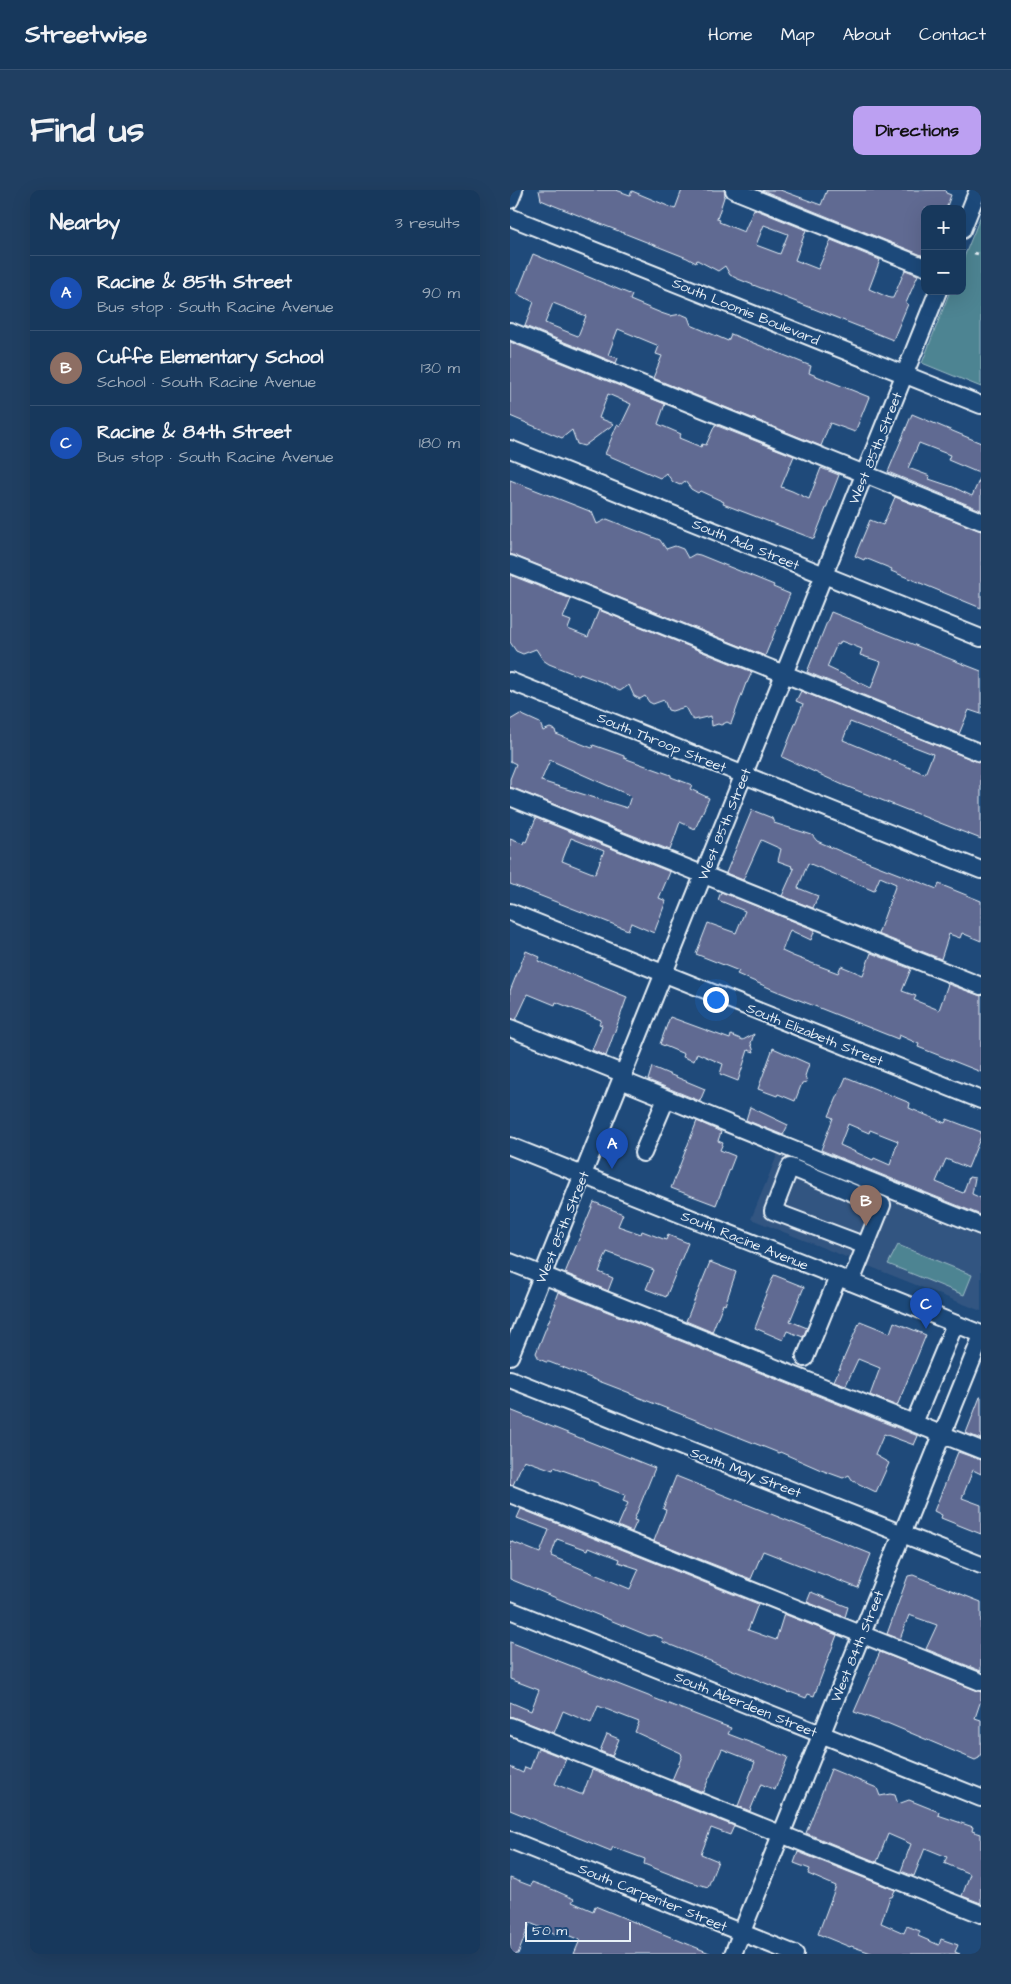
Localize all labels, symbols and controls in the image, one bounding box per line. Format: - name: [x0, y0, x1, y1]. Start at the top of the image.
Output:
- text: Streetwise: [25, 18, 147, 52]
- text: Home: [708, 22, 753, 47]
- text: Map: [781, 22, 815, 47]
- text: About: [843, 22, 891, 47]
- text: Contact: [919, 22, 986, 47]
- text: Find us: [30, 106, 144, 155]
- button: Directions: [853, 106, 981, 155]
- map controls: [921, 205, 966, 295]
- button: +: [921, 205, 966, 250]
- text: Nearby: [50, 208, 120, 237]
- text: 3 results: [395, 212, 460, 234]
- button: −: [921, 250, 966, 295]
- text: Racine & 85th Street: [97, 269, 292, 296]
- street label: South Loomis Boulevard: [669, 273, 822, 351]
- text: A: [61, 282, 71, 304]
- text: 90 m: [422, 282, 460, 304]
- text: Bus stop · South Racine Avenue: [97, 296, 334, 318]
- text: Cuffe Elementary School: [97, 344, 324, 371]
- text: B: [60, 357, 72, 379]
- text: 130 m: [421, 357, 460, 379]
- text: School · South Racine Avenue: [97, 371, 316, 393]
- street label: West 85th Street: [844, 389, 908, 507]
- text: Racine & 84th Street: [97, 419, 291, 446]
- text: C: [60, 432, 72, 454]
- text: 180 m: [419, 432, 460, 454]
- text: Bus stop · South Racine Avenue: [97, 446, 334, 468]
- street label: South Ada Street: [689, 514, 803, 576]
- street label: South Throop Street: [594, 708, 730, 778]
- street label: West 85th Street: [693, 765, 757, 883]
- your location: [703, 987, 729, 1013]
- street label: South Elizabeth Street: [743, 998, 886, 1072]
- pin: A: [596, 1128, 628, 1169]
- street label: West 85th Street: [531, 1168, 595, 1286]
- pin: B: [850, 1185, 882, 1226]
- street label: South Racine Avenue: [678, 1206, 812, 1276]
- pin: C: [910, 1288, 942, 1329]
- street label: South May Street: [687, 1443, 804, 1503]
- street label: West 84th Street: [826, 1587, 890, 1705]
- street label: South Aberdeen Street: [671, 1667, 820, 1743]
- street label: South Carpenter Street: [575, 1859, 730, 1937]
- scale bar: [525, 1919, 631, 1942]
- text: 50 m: [532, 1921, 567, 1941]

